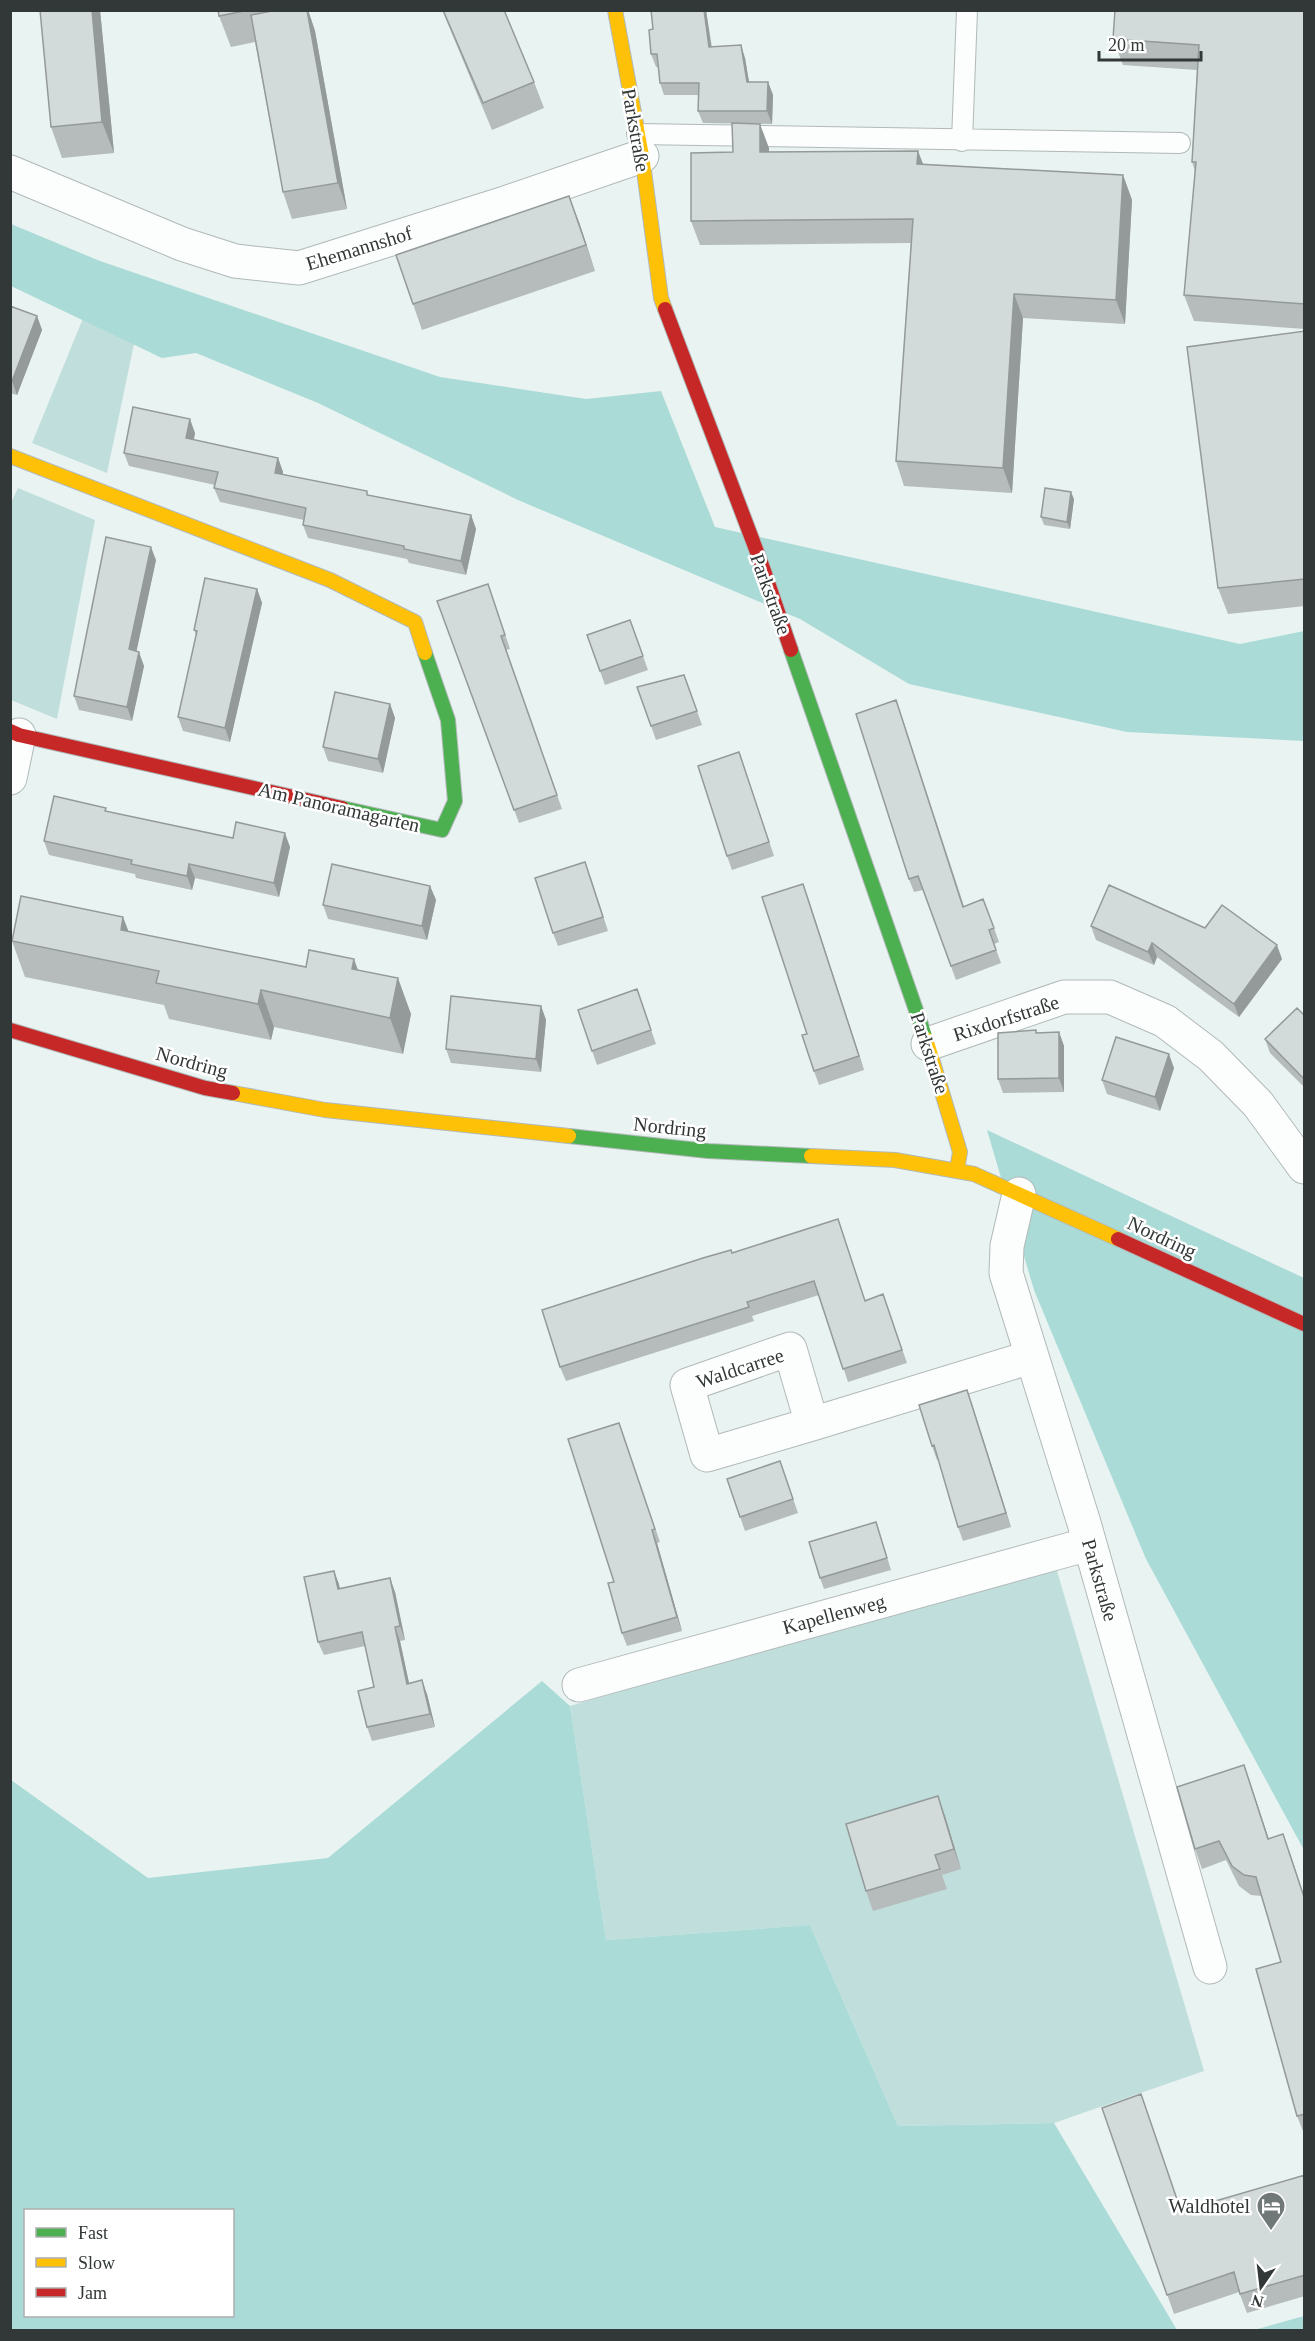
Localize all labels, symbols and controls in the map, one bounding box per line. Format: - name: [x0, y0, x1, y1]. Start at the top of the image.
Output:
- scale bar: [1099, 24, 1201, 62]
- text: 20 m: [1108, 35, 1145, 55]
- street label: Parkstraße: [618, 87, 654, 174]
- street label: Ehemannshof: [303, 221, 415, 275]
- street label: Parkstraße: [746, 551, 796, 638]
- street label: Am Panoramagarten: [256, 778, 422, 837]
- street label: Rixdorfstraße: [950, 991, 1062, 1045]
- street label: Parkstraße: [906, 1009, 954, 1097]
- street label: Nordring: [153, 1042, 230, 1083]
- street label: Nordring: [632, 1112, 708, 1143]
- street label: Nordring: [1124, 1212, 1200, 1263]
- street label: Waldcarree: [694, 1344, 787, 1392]
- street label: Parkstraße: [1078, 1536, 1122, 1624]
- street label: Kapellenweg: [780, 1590, 888, 1639]
- hotel icon: Waldhotel: [1255, 2190, 1287, 2232]
- place label: Waldhotel: [1168, 2195, 1250, 2217]
- legend: [24, 2209, 234, 2317]
- text: Fast: [78, 2223, 108, 2243]
- text: Slow: [78, 2253, 115, 2273]
- north arrow: [1231, 2257, 1291, 2317]
- text: Jam: [78, 2283, 107, 2303]
- text: N: [1249, 2291, 1265, 2311]

